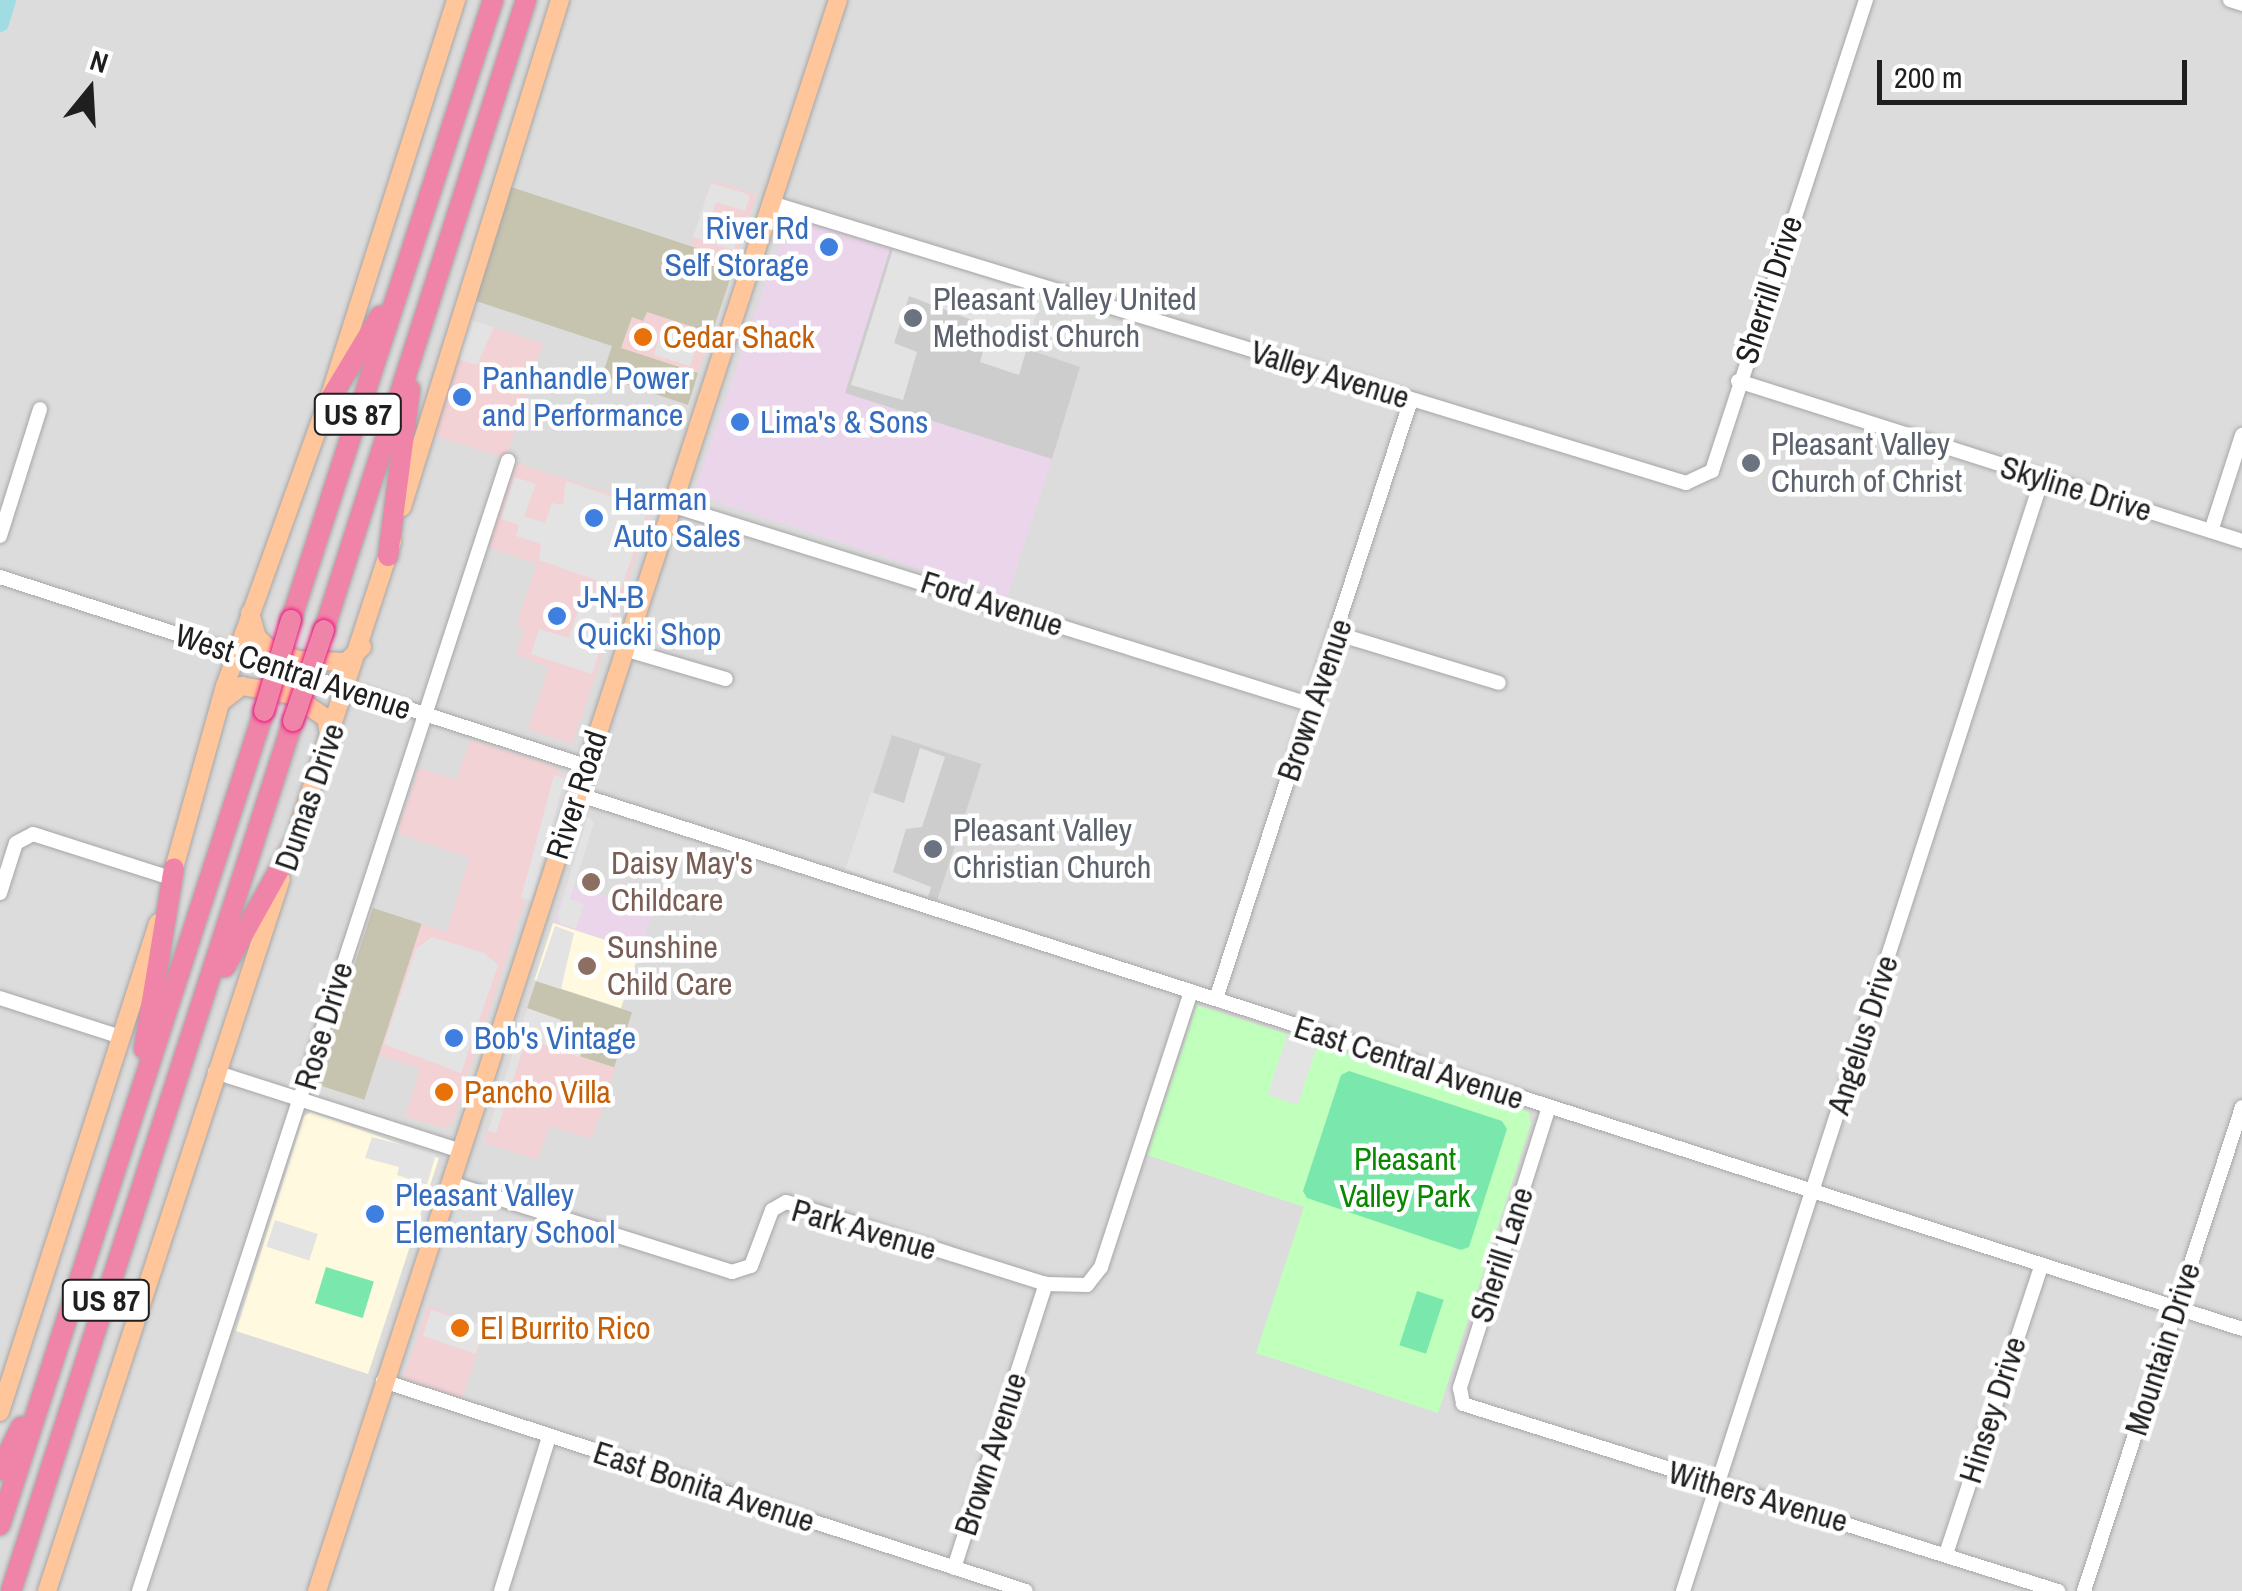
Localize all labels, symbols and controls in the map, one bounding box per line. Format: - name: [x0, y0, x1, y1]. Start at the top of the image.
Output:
- north arrow: [40, 40, 140, 140]
- scale bar: [1882, 40, 2192, 102]
- text: N: [86, 41, 113, 82]
- text: 200 m: [1894, 57, 1962, 97]
- place label: River Rd Self Storage: [665, 210, 809, 285]
- street label: Sherrill Drive: [1727, 211, 1811, 369]
- marker: River Rd Self Storage: [818, 236, 840, 258]
- place label: Pleasant Valley United Methodist Church: [933, 281, 1197, 356]
- marker: Pleasant Valley United Methodist Church: [902, 307, 924, 329]
- place label: Cedar Shack: [663, 318, 815, 356]
- marker: Cedar Shack: [632, 326, 654, 348]
- street label: Valley Avenue: [1245, 332, 1415, 418]
- place label: Panhandle Power and Performance: [482, 360, 689, 435]
- marker: Panhandle Power and Performance: [451, 386, 473, 408]
- road number: US 87: [313, 389, 403, 439]
- place label: Lima's & Sons: [760, 403, 928, 441]
- marker: Lima's & Sons: [729, 411, 751, 433]
- place label: Pleasant Valley Church of Christ: [1771, 426, 1962, 501]
- street label: Skyline Drive: [1996, 448, 2156, 530]
- marker: Pleasant Valley Church of Christ: [1740, 452, 1762, 474]
- place label: Harman Auto Sales: [614, 481, 741, 556]
- marker: Harman Auto Sales: [583, 507, 605, 529]
- street label: Ford Avenue: [915, 563, 1069, 645]
- place label: J-N-B Quicki Shop: [577, 579, 721, 654]
- marker: J-N-B Quicki Shop: [546, 605, 568, 627]
- street label: Brown Avenue: [1269, 613, 1361, 787]
- street label: West Central Avenue: [170, 616, 416, 728]
- street label: Dumas Drive: [267, 718, 353, 876]
- street label: River Road: [538, 726, 616, 864]
- place label: Pleasant Valley Christian Church: [953, 812, 1151, 887]
- marker: Pleasant Valley Christian Church: [922, 838, 944, 860]
- place label: Daisy May's Childcare: [611, 845, 753, 920]
- marker: Daisy May's Childcare: [580, 871, 602, 893]
- place label: Sunshine Child Care: [607, 929, 732, 1004]
- street label: Angelus Drive: [1819, 951, 1907, 1119]
- marker: Sunshine Child Care: [576, 955, 598, 977]
- street label: Rose Drive: [286, 958, 362, 1094]
- street label: East Central Avenue: [1289, 1008, 1529, 1118]
- place label: Bob's Vintage: [474, 1019, 636, 1057]
- marker: Bob's Vintage: [443, 1027, 465, 1049]
- place label: Pancho Villa: [464, 1073, 611, 1111]
- marker: Pancho Villa: [433, 1081, 455, 1103]
- park label: Pleasant Valley Park: [1340, 1141, 1470, 1216]
- place label: Pleasant Valley Elementary School: [395, 1177, 615, 1252]
- street label: Sherill Lane: [1462, 1182, 1542, 1328]
- street label: Park Avenue: [787, 1191, 941, 1269]
- marker: Pleasant Valley Elementary School: [364, 1203, 386, 1225]
- street label: Mountain Drive: [2117, 1258, 2209, 1440]
- road number: US 87: [61, 1275, 151, 1325]
- place label: El Burrito Rico: [480, 1309, 651, 1347]
- marker: El Burrito Rico: [449, 1317, 471, 1339]
- street label: Hinsey Drive: [1951, 1332, 2035, 1488]
- street label: Brown Avenue: [946, 1367, 1036, 1541]
- street label: East Bonita Avenue: [588, 1433, 820, 1541]
- street label: Withers Avenue: [1663, 1453, 1853, 1541]

